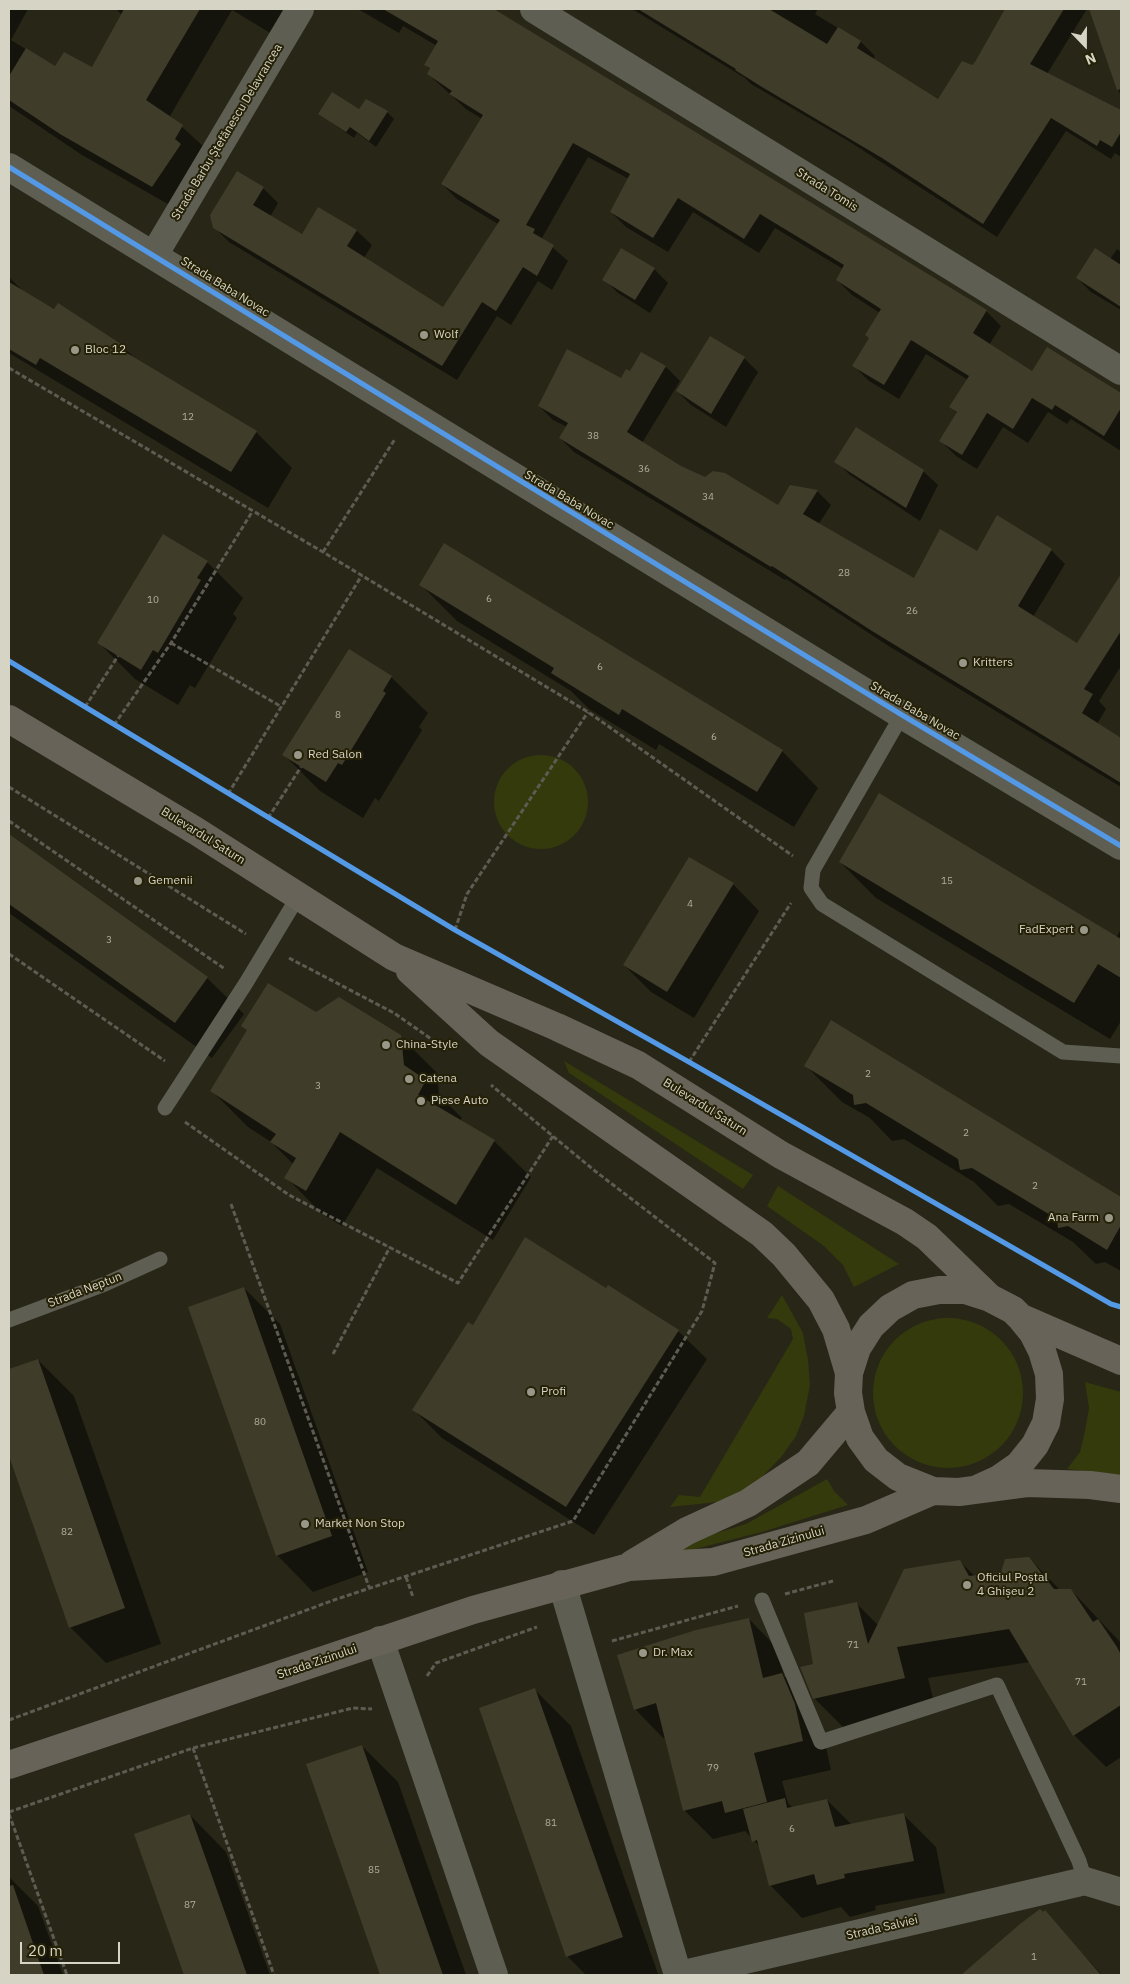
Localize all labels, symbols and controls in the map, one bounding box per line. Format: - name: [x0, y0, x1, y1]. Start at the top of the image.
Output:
- north arrow: [1060, 20, 1110, 70]
- street label: Strada Barbu Ștefănescu Delavrancea: [169, 41, 285, 223]
- text: N: [1083, 49, 1099, 69]
- street label: Strada Tomis: [793, 165, 861, 215]
- street label: Strada Baba Novac: [178, 254, 272, 320]
- place label: Wolf: [434, 328, 458, 342]
- marker: Wolf: [418, 329, 430, 341]
- place label: Bloc 12: [85, 343, 126, 357]
- marker: Bloc 12: [69, 344, 81, 356]
- house number: 12: [182, 411, 194, 423]
- house number: 38: [587, 430, 599, 442]
- house number: 36: [638, 463, 650, 475]
- street label: Strada Baba Novac: [522, 468, 616, 532]
- house number: 34: [702, 491, 714, 503]
- house number: 28: [838, 567, 850, 579]
- house number: 6: [486, 593, 492, 605]
- house number: 10: [147, 594, 159, 606]
- house number: 26: [906, 605, 918, 617]
- place label: Kritters: [973, 656, 1013, 670]
- marker: Kritters: [957, 657, 969, 669]
- house number: 6: [597, 661, 603, 673]
- street label: Strada Baba Novac: [868, 679, 962, 743]
- house number: 8: [335, 709, 341, 721]
- house number: 6: [711, 731, 717, 743]
- place label: Red Salon: [308, 748, 362, 762]
- marker: Red Salon: [292, 749, 304, 761]
- street label: Bulevardul Saturn: [158, 804, 248, 868]
- place label: Gemenii: [148, 874, 193, 888]
- marker: Gemenii: [132, 875, 144, 887]
- house number: 15: [941, 875, 953, 887]
- house number: 4: [687, 898, 693, 910]
- place label: FadExpert: [1019, 923, 1074, 937]
- marker: FadExpert: [1078, 924, 1090, 936]
- house number: 3: [106, 934, 112, 946]
- place label: China-Style: [396, 1038, 458, 1052]
- marker: China-Style: [380, 1039, 392, 1051]
- house number: 2: [865, 1068, 871, 1080]
- place label: Catena: [419, 1072, 457, 1086]
- marker: Catena: [403, 1073, 415, 1085]
- street label: Bulevardul Saturn: [660, 1075, 750, 1139]
- house number: 3: [315, 1080, 321, 1092]
- place label: Piese Auto: [431, 1094, 489, 1108]
- marker: Piese Auto: [415, 1095, 427, 1107]
- house number: 2: [963, 1127, 969, 1139]
- house number: 2: [1032, 1180, 1038, 1192]
- place label: Ana Farm: [1048, 1211, 1099, 1225]
- marker: Ana Farm: [1103, 1212, 1115, 1224]
- street label: Strada Neptun: [46, 1269, 124, 1311]
- place label: Profi: [541, 1385, 566, 1399]
- marker: Profi: [525, 1386, 537, 1398]
- house number: 80: [254, 1416, 266, 1428]
- place label: Market Non Stop: [315, 1517, 405, 1531]
- marker: Market Non Stop: [299, 1518, 311, 1530]
- street label: Strada Zizinului: [742, 1524, 826, 1560]
- house number: 82: [61, 1526, 73, 1538]
- place label: Oficiul Poștal 4 Ghișeu 2: [977, 1571, 1048, 1599]
- marker: Oficiul Poștal 4 Ghișeu 2: [961, 1579, 973, 1591]
- house number: 71: [847, 1639, 859, 1651]
- street label: Strada Zizinului: [275, 1642, 359, 1682]
- place label: Dr. Max: [653, 1646, 693, 1660]
- marker: Dr. Max: [637, 1647, 649, 1659]
- house number: 71: [1075, 1676, 1087, 1688]
- house number: 79: [707, 1762, 719, 1774]
- house number: 81: [545, 1817, 557, 1829]
- house number: 6: [789, 1823, 795, 1835]
- house number: 85: [368, 1864, 380, 1876]
- house number: 87: [184, 1899, 196, 1911]
- street label: Strada Salviei: [845, 1913, 919, 1943]
- scale bar: [22, 1932, 122, 1964]
- text: 20 m: [28, 1941, 63, 1960]
- house number: 1: [1031, 1951, 1037, 1963]

